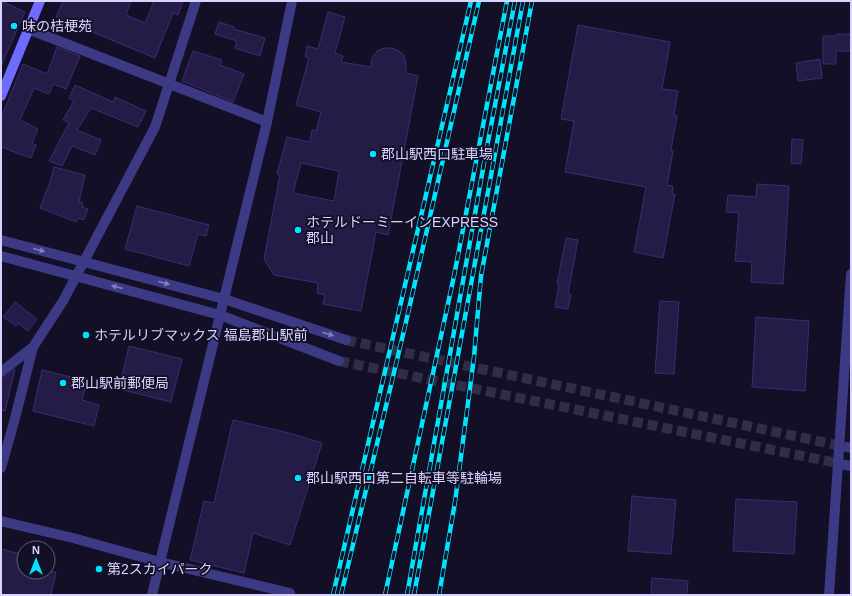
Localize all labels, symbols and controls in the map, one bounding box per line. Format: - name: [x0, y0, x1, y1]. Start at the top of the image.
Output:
- place label: 味の桔梗苑: [22, 18, 92, 34]
- marker: 味の桔梗苑: [9, 21, 19, 31]
- place label: 郡山駅西口駐車場: [381, 146, 493, 162]
- marker: 郡山駅西口駐車場: [368, 149, 378, 159]
- place label: ホテルドーミーインEXPRESS 郡山: [306, 214, 498, 246]
- marker: ホテルドーミーインEXPRESS 郡山: [293, 225, 303, 235]
- one-way arrow: [33, 247, 45, 253]
- one-way arrow: [158, 281, 171, 287]
- one-way arrow: [110, 284, 122, 290]
- place label: ホテルリブマックス 福島郡山駅前: [94, 327, 307, 343]
- marker: ホテルリブマックス 福島郡山駅前: [81, 330, 91, 340]
- one-way arrow: [323, 332, 335, 338]
- place label: 郡山駅前郵便局: [71, 375, 169, 391]
- marker: 郡山駅前郵便局: [58, 378, 68, 388]
- place label: 郡山駅西口第二自転車等駐輪場: [306, 470, 502, 486]
- marker: 郡山駅西口第二自転車等駐輪場: [293, 473, 303, 483]
- north arrow: [16, 540, 56, 580]
- text: N: [32, 544, 40, 556]
- place label: 第2スカイパーク: [107, 561, 213, 577]
- marker: 第2スカイパーク: [94, 564, 104, 574]

